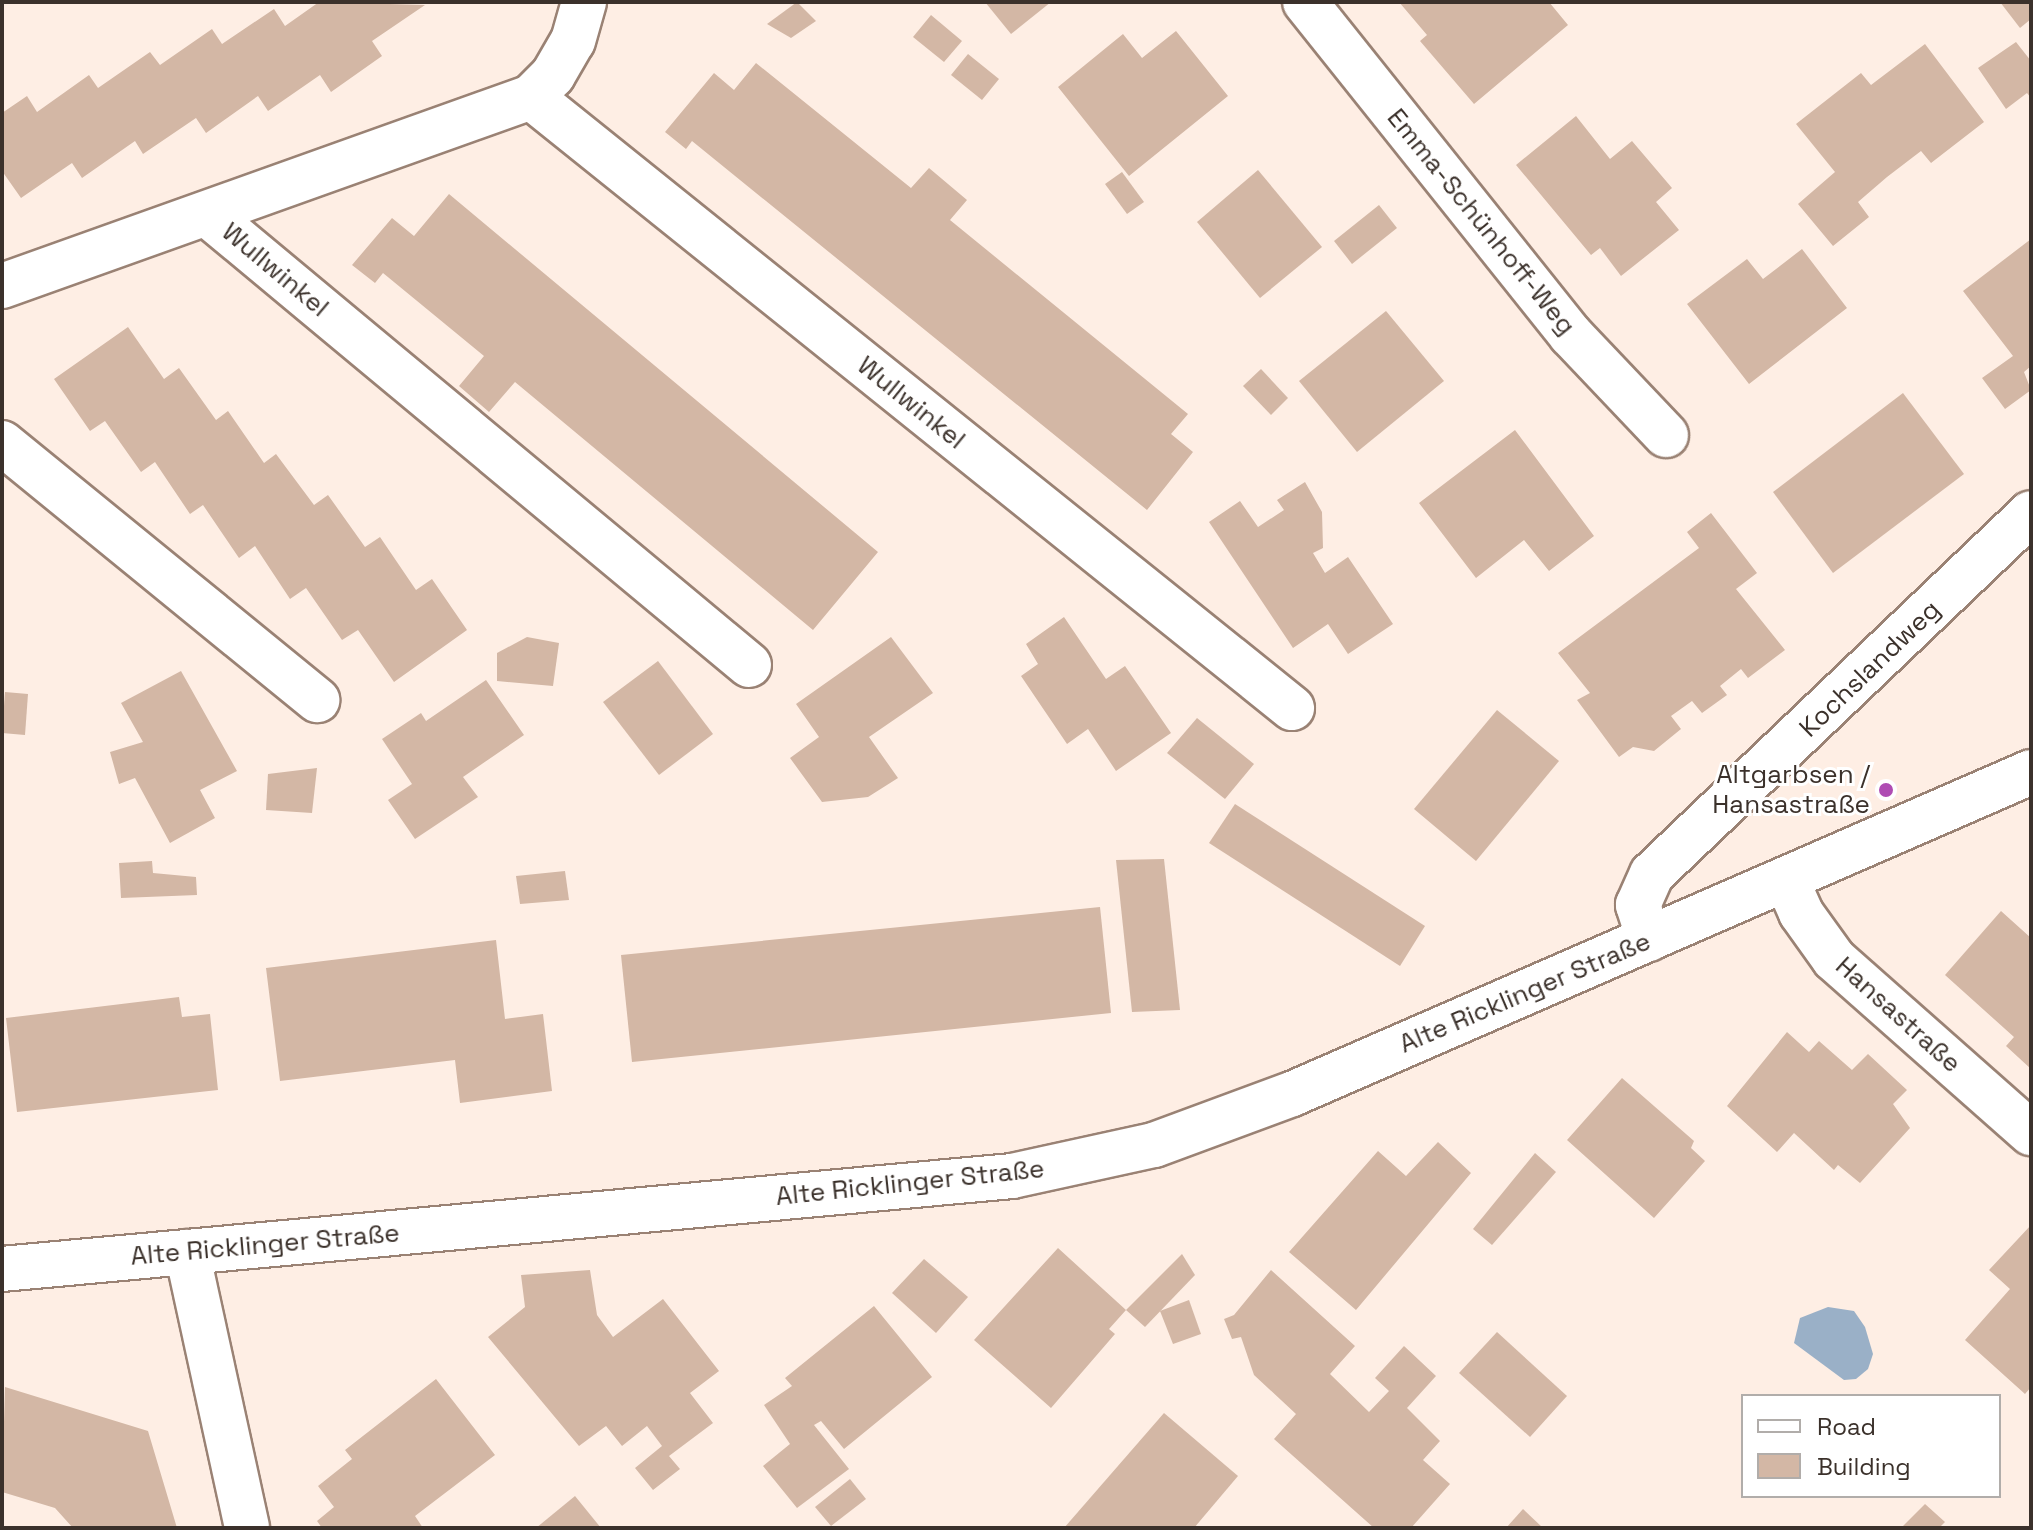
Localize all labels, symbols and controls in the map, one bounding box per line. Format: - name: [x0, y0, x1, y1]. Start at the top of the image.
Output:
- street label: Emma-Schünhoff-Weg: [1380, 103, 1582, 341]
- street label: Wullwinkel: [215, 216, 335, 324]
- street label: Wullwinkel: [851, 350, 971, 456]
- street label: Kochslandweg: [1793, 594, 1947, 744]
- place label: Altgarbsen / Hansastraße: [1712, 759, 1870, 820]
- marker: Altgarbsen / Hansastraße: [1877, 781, 1895, 799]
- street label: Alte Ricklinger Straße: [1395, 926, 1655, 1060]
- street label: Hansastraße: [1829, 951, 1967, 1079]
- street label: Alte Ricklinger Straße: [774, 1153, 1046, 1213]
- street label: Alte Ricklinger Straße: [129, 1218, 401, 1272]
- legend: [1741, 1394, 2001, 1498]
- text: Road: [1817, 1411, 1876, 1442]
- text: Building: [1817, 1451, 1911, 1482]

